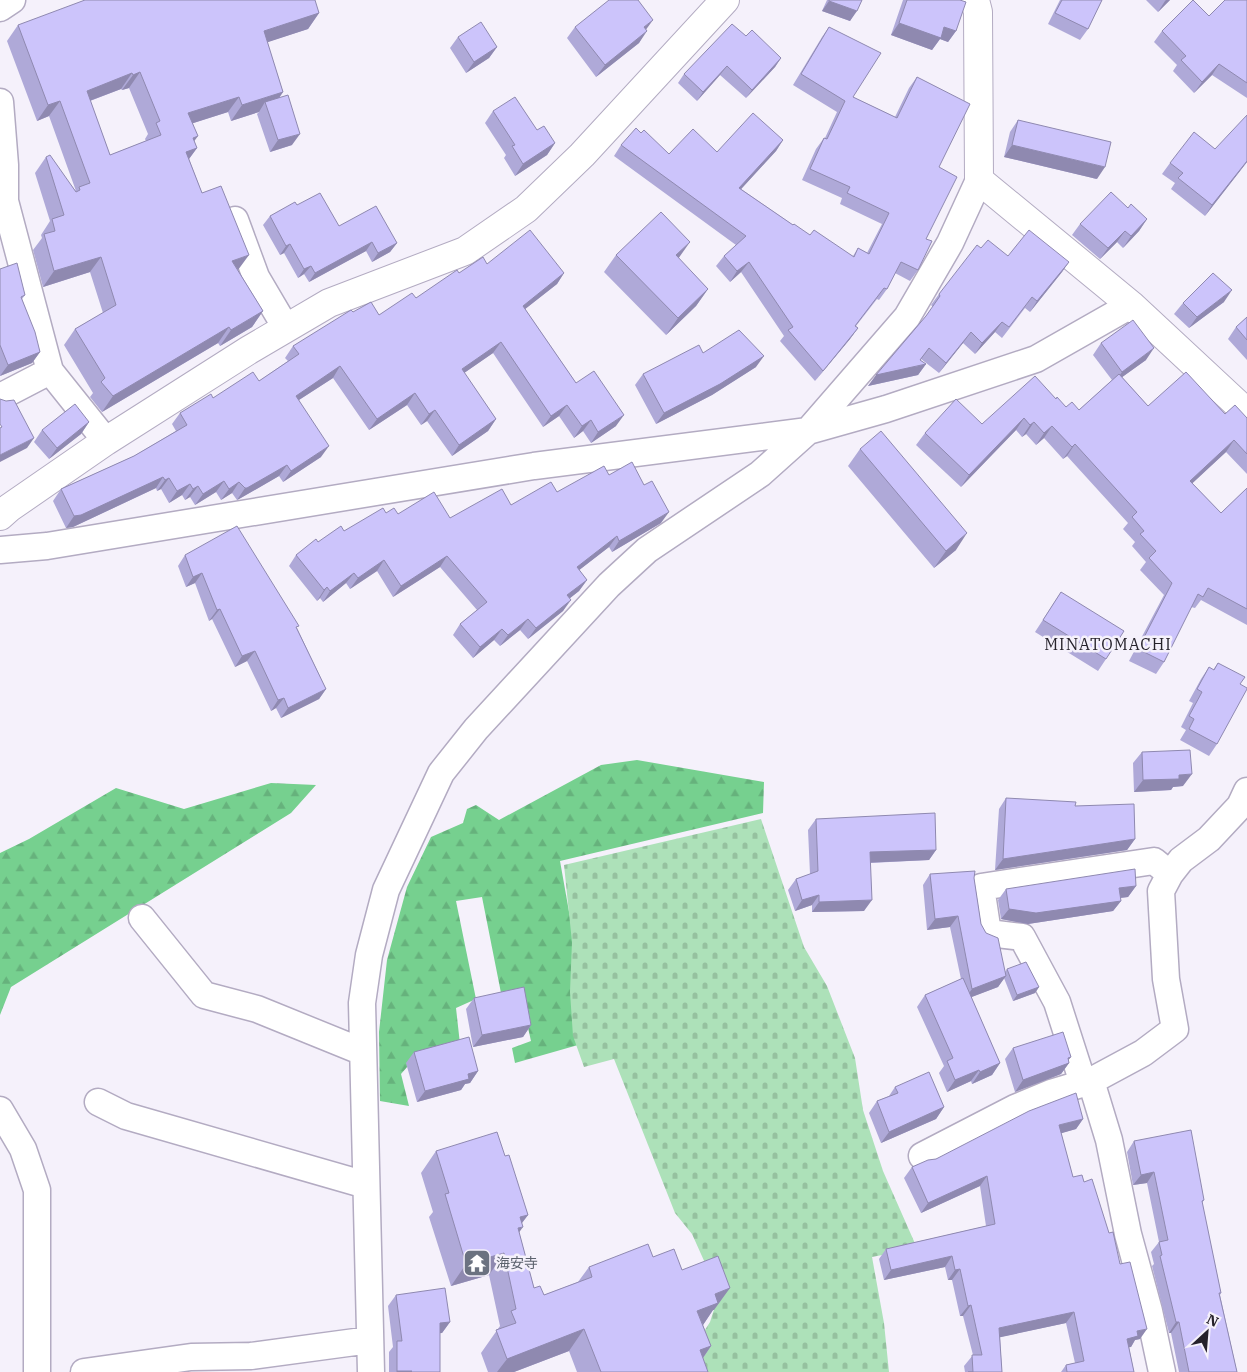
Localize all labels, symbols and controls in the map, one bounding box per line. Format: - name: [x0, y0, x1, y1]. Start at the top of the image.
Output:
- district label: MINATOMACHI: [1044, 634, 1172, 654]
- temple icon: 海安寺: [462, 1248, 492, 1278]
- place label: 海安寺: [496, 1254, 538, 1272]
- north arrow: [1182, 1307, 1232, 1357]
- text: N: [1204, 1310, 1222, 1331]

